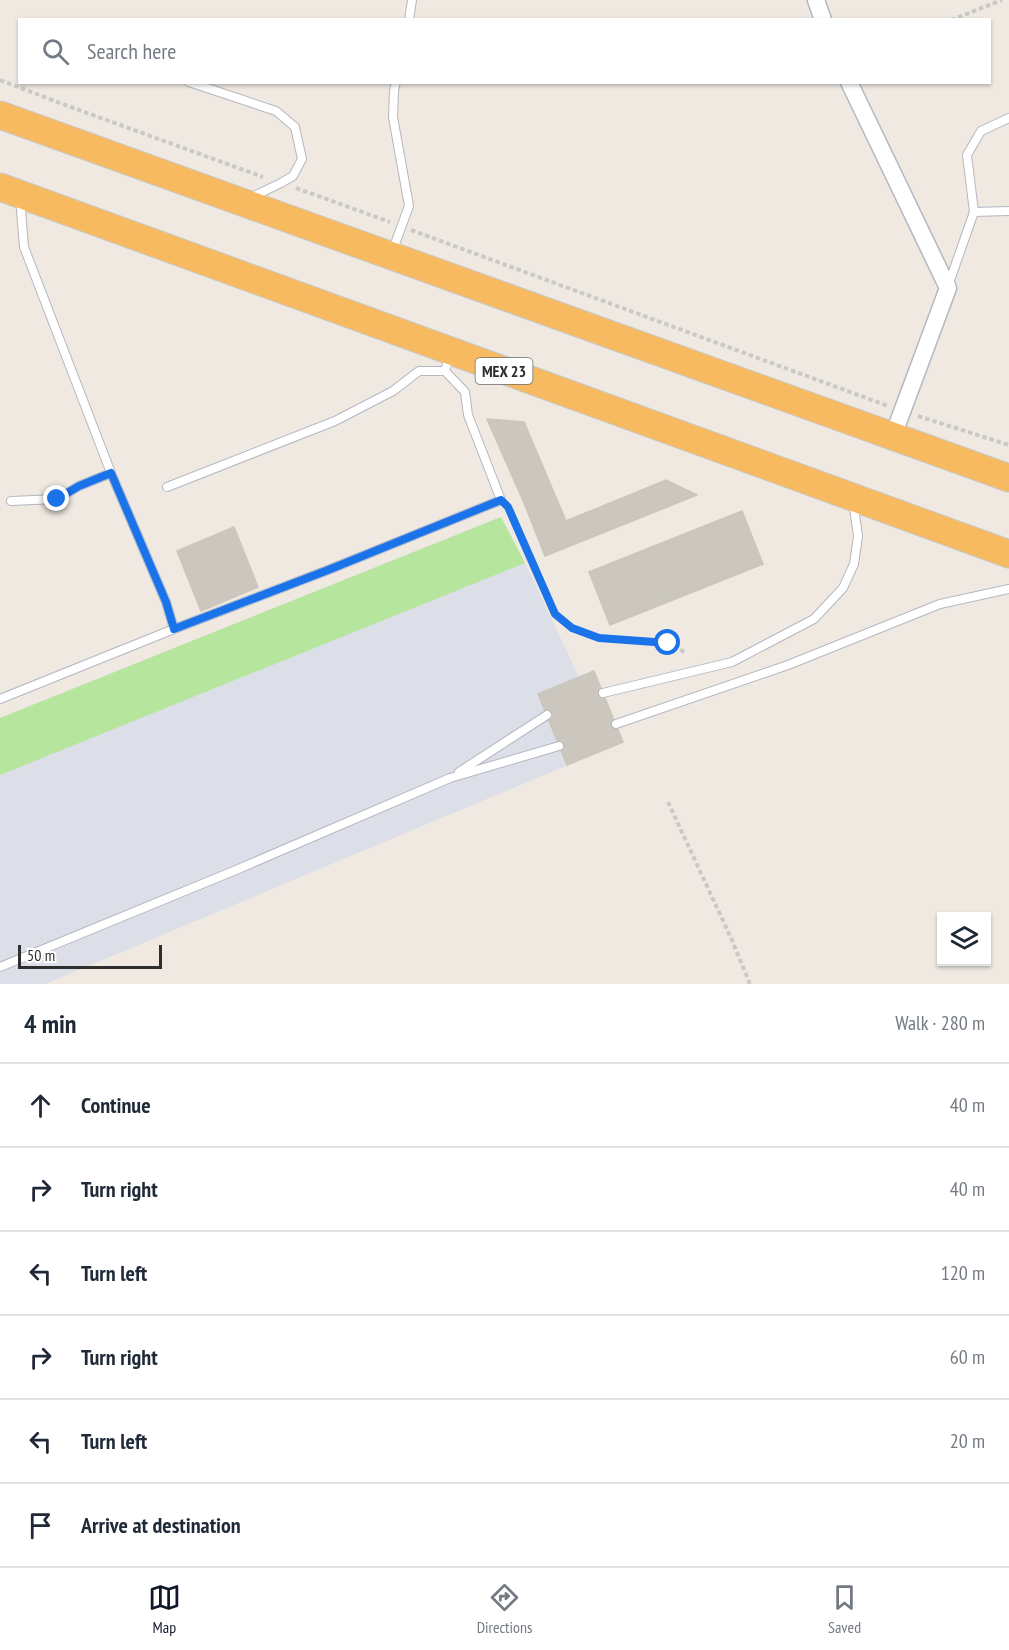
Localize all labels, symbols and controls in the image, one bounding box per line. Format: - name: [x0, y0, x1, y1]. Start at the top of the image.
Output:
- search box: [18, 18, 991, 84]
- icon: search: [39, 35, 72, 68]
- text: Search here: [87, 37, 176, 65]
- road number: MEX 23: [476, 358, 532, 384]
- route end: [43, 485, 69, 511]
- route start: [654, 629, 680, 655]
- map controls: [937, 912, 991, 966]
- button: layers: [937, 912, 991, 966]
- scale bar: [18, 942, 162, 970]
- text: 50 m: [27, 945, 55, 965]
- text: 4 min: [24, 1007, 77, 1040]
- text: Walk · 280 m: [895, 1010, 985, 1036]
- icon: ahead: [24, 1089, 57, 1122]
- text: Continue: [81, 1091, 151, 1119]
- text: 40 m: [950, 1092, 985, 1118]
- icon: right: [24, 1173, 57, 1206]
- text: Turn right: [81, 1175, 158, 1203]
- text: 40 m: [950, 1176, 985, 1202]
- icon: left: [24, 1257, 57, 1290]
- text: Turn left: [81, 1259, 147, 1287]
- text: 120 m: [941, 1260, 985, 1286]
- icon: right: [24, 1341, 57, 1374]
- text: Turn right: [81, 1343, 158, 1371]
- text: 60 m: [950, 1344, 985, 1370]
- icon: left: [24, 1425, 57, 1458]
- text: Turn left: [81, 1427, 147, 1455]
- text: 20 m: [950, 1428, 985, 1454]
- icon: arrive: [24, 1509, 57, 1542]
- text: Arrive at destination: [81, 1511, 241, 1539]
- tab: Map: [148, 1581, 181, 1637]
- tab: Directions: [477, 1581, 532, 1637]
- tab: Saved: [828, 1581, 861, 1637]

